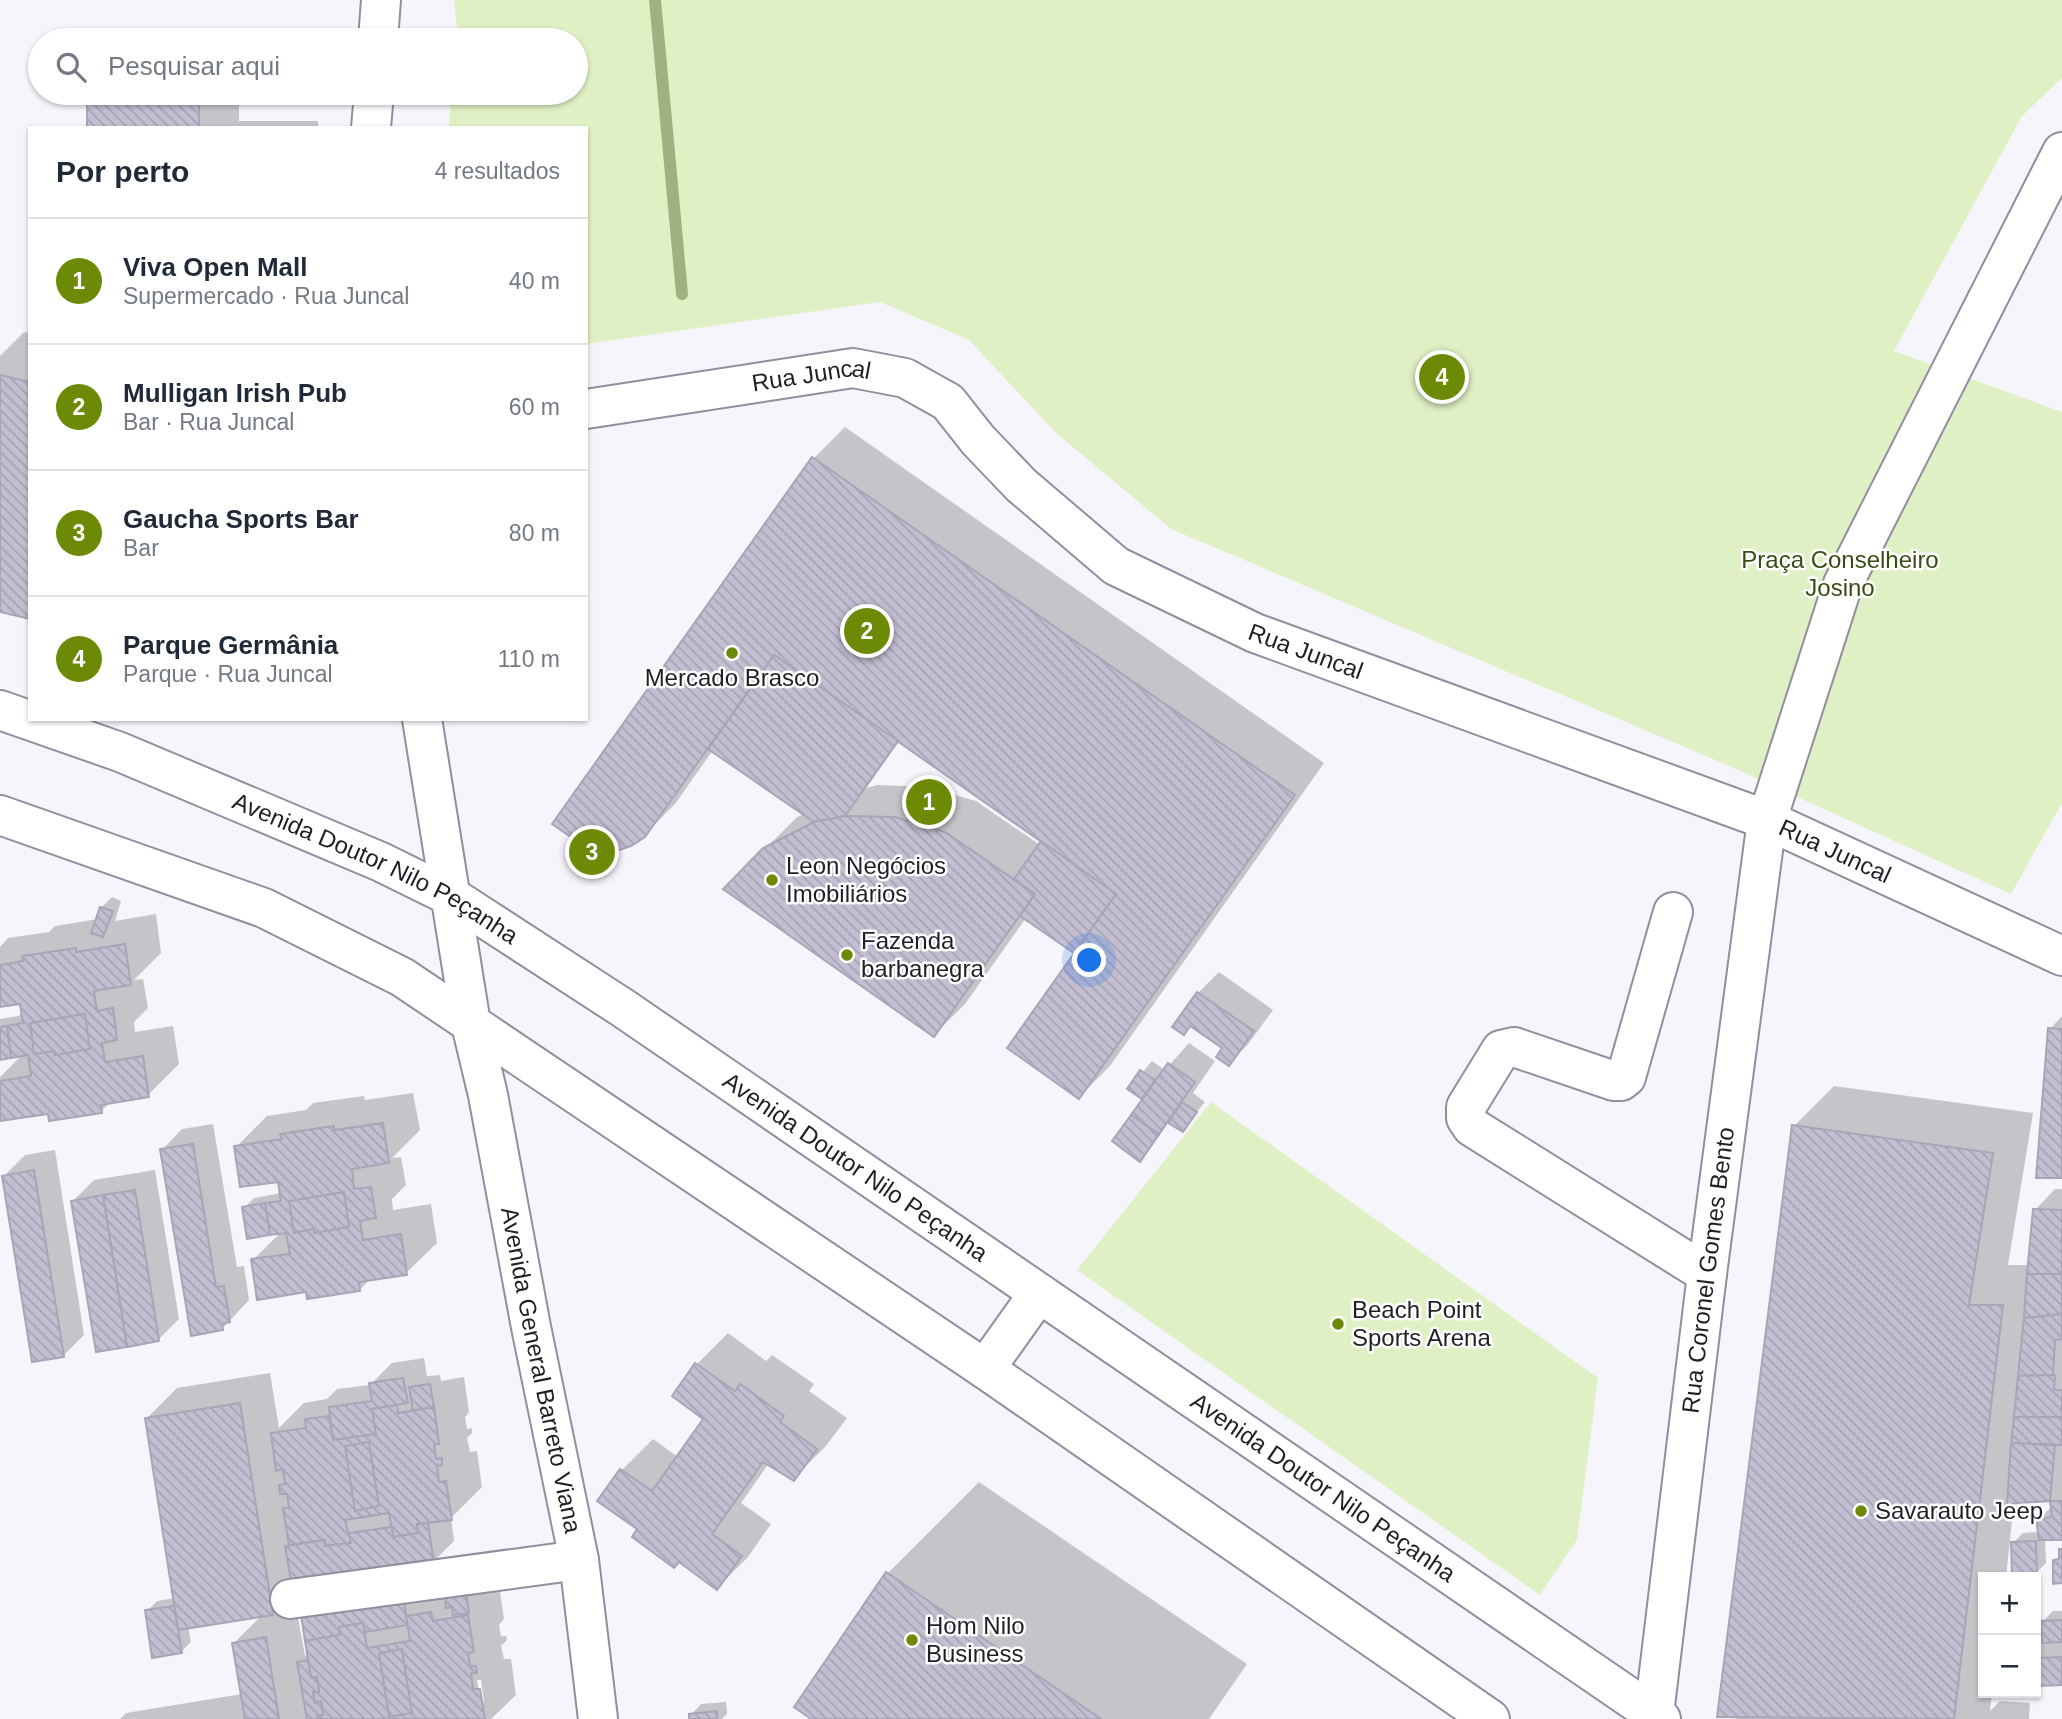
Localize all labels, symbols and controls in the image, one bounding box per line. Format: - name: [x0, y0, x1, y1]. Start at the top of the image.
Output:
- search box: [28, 28, 588, 105]
- icon: search: [52, 48, 90, 86]
- text: Pesquisar aqui: [108, 51, 280, 81]
- text: Por perto: [56, 155, 189, 188]
- text: 4 resultados: [435, 158, 560, 184]
- text: Viva Open Mall: [123, 252, 307, 282]
- text: 1: [73, 268, 85, 294]
- text: 40 m: [509, 268, 560, 294]
- text: Supermercado · Rua Juncal: [123, 283, 409, 309]
- pin: 4: [1419, 351, 1465, 403]
- street label: Rua Juncal: [750, 354, 873, 396]
- text: Mulligan Irish Pub: [123, 378, 347, 408]
- text: 2: [73, 394, 85, 420]
- text: 60 m: [509, 394, 560, 420]
- text: Bar · Rua Juncal: [123, 409, 294, 435]
- text: Gaucha Sports Bar: [123, 504, 359, 534]
- text: 3: [73, 520, 85, 546]
- text: 80 m: [509, 520, 560, 546]
- text: Bar: [123, 535, 159, 561]
- park label: Praça Conselheiro Josino: [1741, 546, 1939, 601]
- pin: 2: [844, 605, 890, 657]
- street label: Rua Juncal: [1245, 618, 1367, 684]
- text: Parque Germânia: [123, 630, 338, 660]
- marker: Mercado Brasco: [724, 645, 740, 661]
- text: 4: [73, 646, 85, 672]
- text: 110 m: [498, 646, 560, 672]
- text: Parque · Rua Juncal: [123, 661, 333, 687]
- place label: Mercado Brasco: [645, 664, 819, 691]
- pin: 1: [906, 776, 952, 828]
- street label: Avenida Doutor Nilo Peçanha: [229, 787, 524, 950]
- street label: Rua Juncal: [1775, 813, 1895, 888]
- pin: 3: [569, 826, 615, 878]
- place label: Leon Negócios Imobiliários: [786, 852, 946, 907]
- marker: Leon Negócios Imobiliários: [764, 872, 780, 888]
- place label: Fazenda barbanegra: [861, 927, 984, 982]
- your location: [1072, 943, 1106, 977]
- marker: Fazenda barbanegra: [839, 947, 855, 963]
- street label: Avenida Doutor Nilo Peçanha: [718, 1067, 994, 1267]
- street label: Rua Coronel Gomes Bento: [1676, 1125, 1739, 1415]
- street label: Avenida General Barreto Viana: [496, 1205, 587, 1536]
- place label: Beach Point Sports Arena: [1352, 1296, 1491, 1351]
- marker: Beach Point Sports Arena: [1330, 1316, 1346, 1332]
- street label: Avenida Doutor Nilo Peçanha: [1186, 1387, 1461, 1588]
- place label: Savarauto Jeep: [1875, 1497, 2043, 1524]
- marker: Savarauto Jeep: [1853, 1503, 1869, 1519]
- map controls: [1978, 1572, 2041, 1698]
- button: +: [1978, 1572, 2041, 1635]
- place label: Hom Nilo Business: [926, 1612, 1025, 1667]
- marker: Hom Nilo Business: [904, 1632, 920, 1648]
- button: −: [1978, 1635, 2041, 1698]

